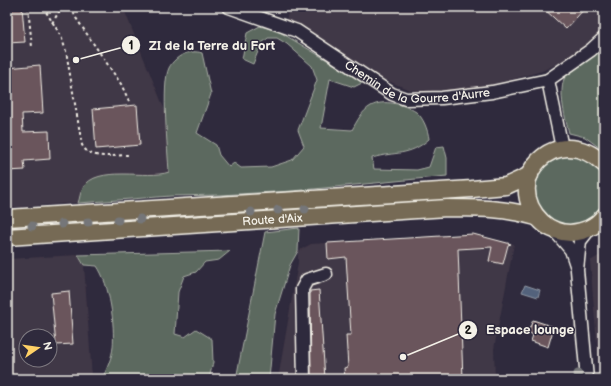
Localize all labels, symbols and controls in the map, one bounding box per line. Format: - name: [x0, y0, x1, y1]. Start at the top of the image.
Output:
- callout: ZI de la Terre du Fort: [121, 33, 283, 58]
- text: 1: [128, 38, 134, 53]
- text: ZI de la Terre du Fort: [149, 38, 276, 54]
- street label: Chemin de la Gourre d'Aurre: [341, 58, 491, 107]
- street label: Route d'Aix: [242, 211, 303, 229]
- callout: Espace lounge: [458, 317, 582, 342]
- text: Espace lounge: [486, 322, 574, 338]
- text: 2: [464, 323, 472, 338]
- north arrow: [18, 328, 58, 368]
- text: N: [40, 340, 55, 351]

